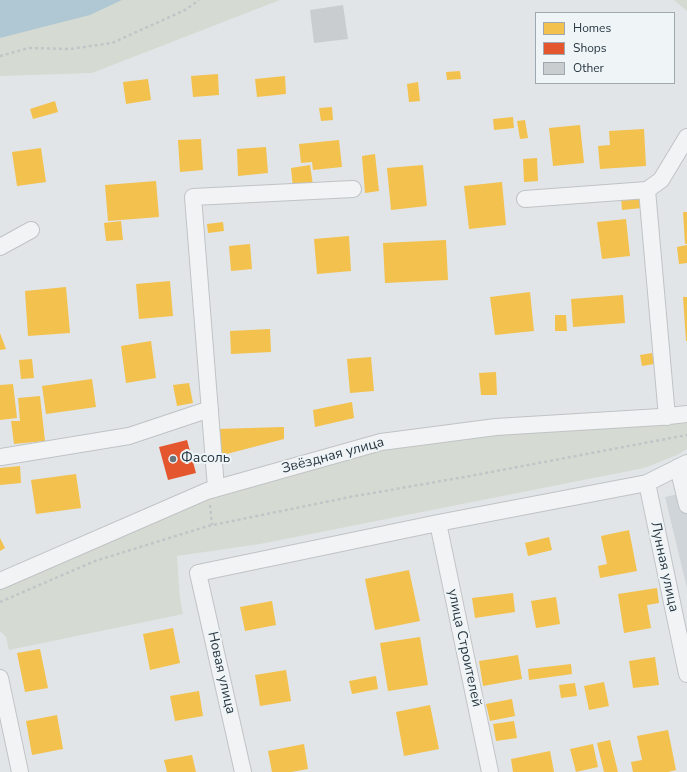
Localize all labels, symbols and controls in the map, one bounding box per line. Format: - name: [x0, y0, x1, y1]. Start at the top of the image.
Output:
- legend: [535, 12, 675, 84]
- text: Homes: [573, 20, 611, 36]
- text: Shops: [573, 40, 607, 56]
- text: Other: [573, 60, 604, 76]
- street label: Звёздная улица: [280, 434, 386, 478]
- place label: Фасоль: [181, 451, 230, 467]
- marker: Фасоль: [168, 454, 178, 464]
- street label: Лунная улица: [646, 520, 682, 614]
- street label: улица Строителей: [443, 587, 485, 709]
- street label: Новая улица: [203, 630, 239, 716]

